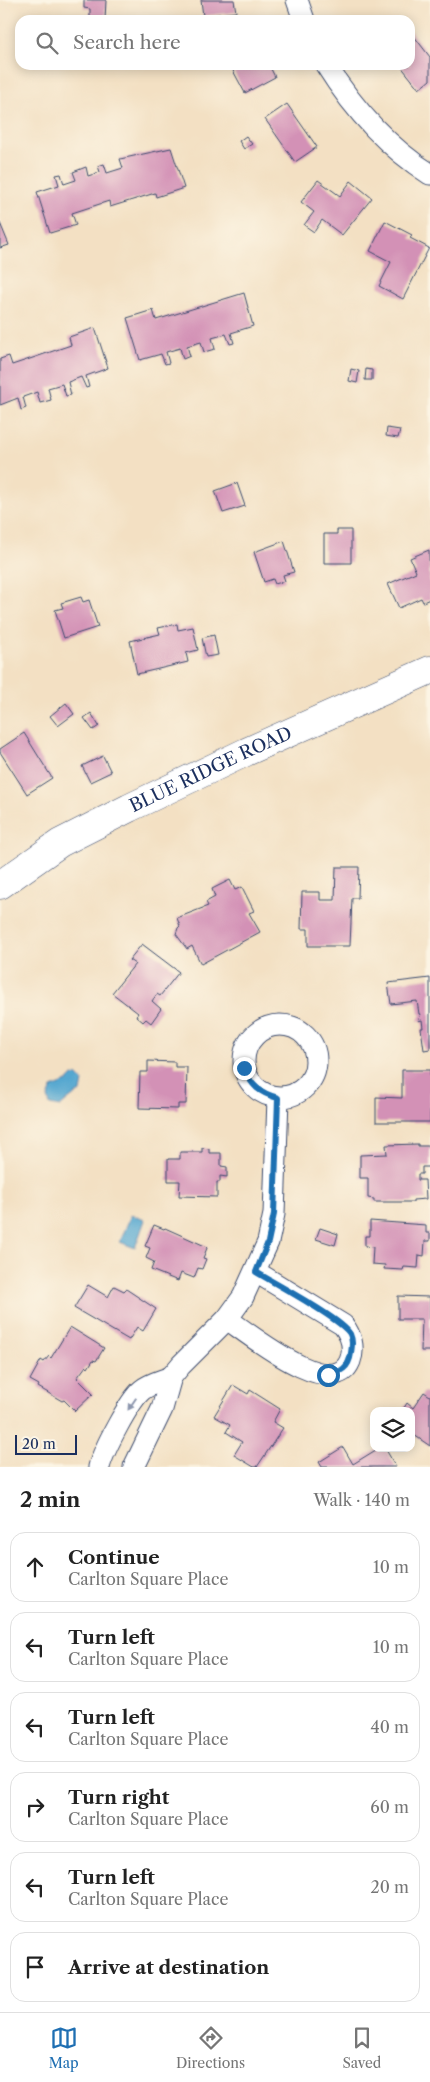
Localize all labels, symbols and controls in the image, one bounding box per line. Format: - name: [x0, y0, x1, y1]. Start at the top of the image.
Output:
- search box: [15, 15, 415, 70]
- icon: search: [33, 29, 61, 57]
- text: Search here: [73, 31, 181, 54]
- street label: BLUE RIDGE ROAD: [126, 722, 295, 817]
- route end: [233, 1057, 256, 1080]
- route start: [317, 1364, 340, 1387]
- one-way arrow: [127, 1397, 137, 1411]
- map controls: [370, 1407, 415, 1452]
- button: layers: [370, 1407, 415, 1452]
- scale bar: [15, 1432, 78, 1455]
- text: 20 m: [22, 1435, 56, 1453]
- text: 2 min: [20, 1487, 80, 1512]
- text: Walk · 140 m: [313, 1490, 410, 1510]
- text: Continue: [68, 1546, 160, 1569]
- icon: ahead: [21, 1553, 49, 1581]
- text: 10 m: [373, 1557, 409, 1577]
- text: Carlton Square Place: [68, 1569, 228, 1589]
- text: Turn left: [68, 1626, 155, 1649]
- icon: left: [21, 1633, 49, 1661]
- text: 10 m: [373, 1637, 409, 1657]
- text: Carlton Square Place: [68, 1649, 228, 1669]
- text: Turn left: [68, 1706, 155, 1729]
- icon: left: [21, 1713, 49, 1741]
- text: 40 m: [370, 1717, 409, 1737]
- text: Carlton Square Place: [68, 1729, 228, 1749]
- text: Turn right: [68, 1786, 169, 1809]
- icon: right: [21, 1793, 49, 1821]
- text: 60 m: [370, 1797, 409, 1817]
- text: Carlton Square Place: [68, 1809, 228, 1829]
- text: Turn left: [68, 1866, 155, 1889]
- icon: left: [21, 1873, 49, 1901]
- text: 20 m: [370, 1877, 409, 1897]
- text: Carlton Square Place: [68, 1889, 228, 1909]
- icon: arrive: [21, 1953, 49, 1981]
- text: Arrive at destination: [68, 1956, 269, 1979]
- tab: Map: [49, 2024, 79, 2072]
- tab: Directions: [176, 2024, 245, 2072]
- tab: Saved: [342, 2024, 381, 2072]

